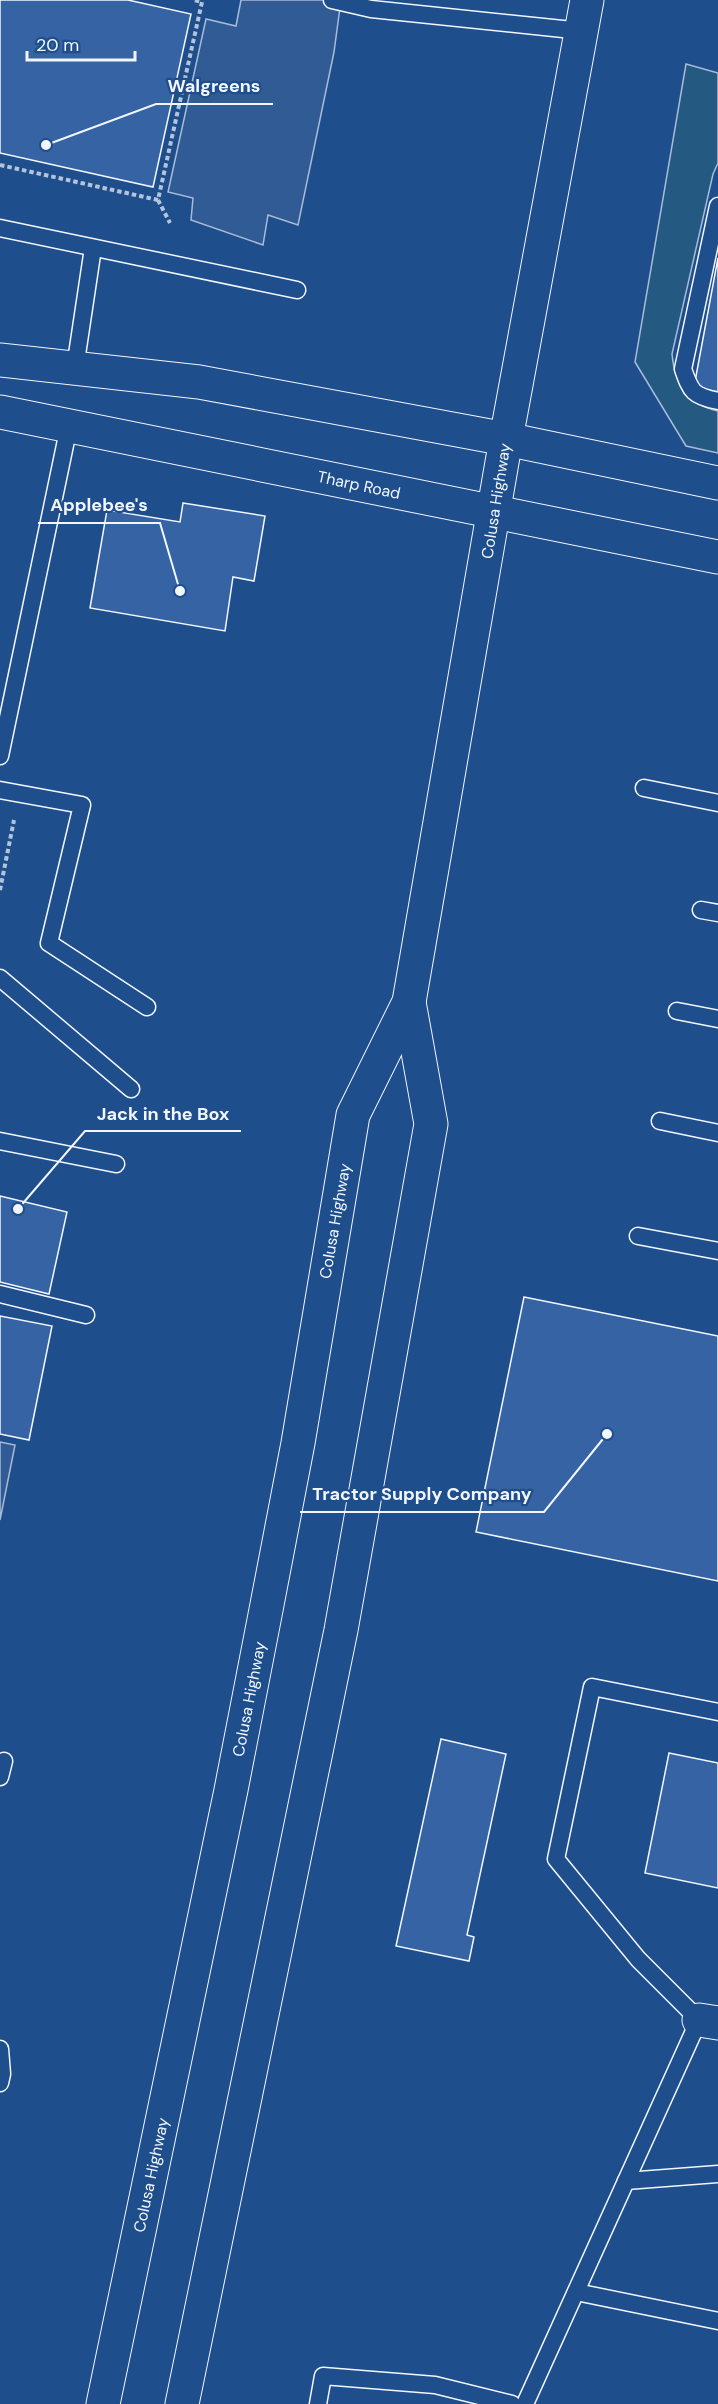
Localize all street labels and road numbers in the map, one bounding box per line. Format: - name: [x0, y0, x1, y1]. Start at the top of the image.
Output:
- street label: Colusa Highway: [476, 442, 516, 560]
- street label: Tharp Road: [316, 466, 402, 504]
- street label: Colusa Highway: [315, 1162, 356, 1280]
- street label: Colusa Highway: [228, 1640, 270, 1758]
- street label: Colusa Highway: [129, 2116, 173, 2234]

